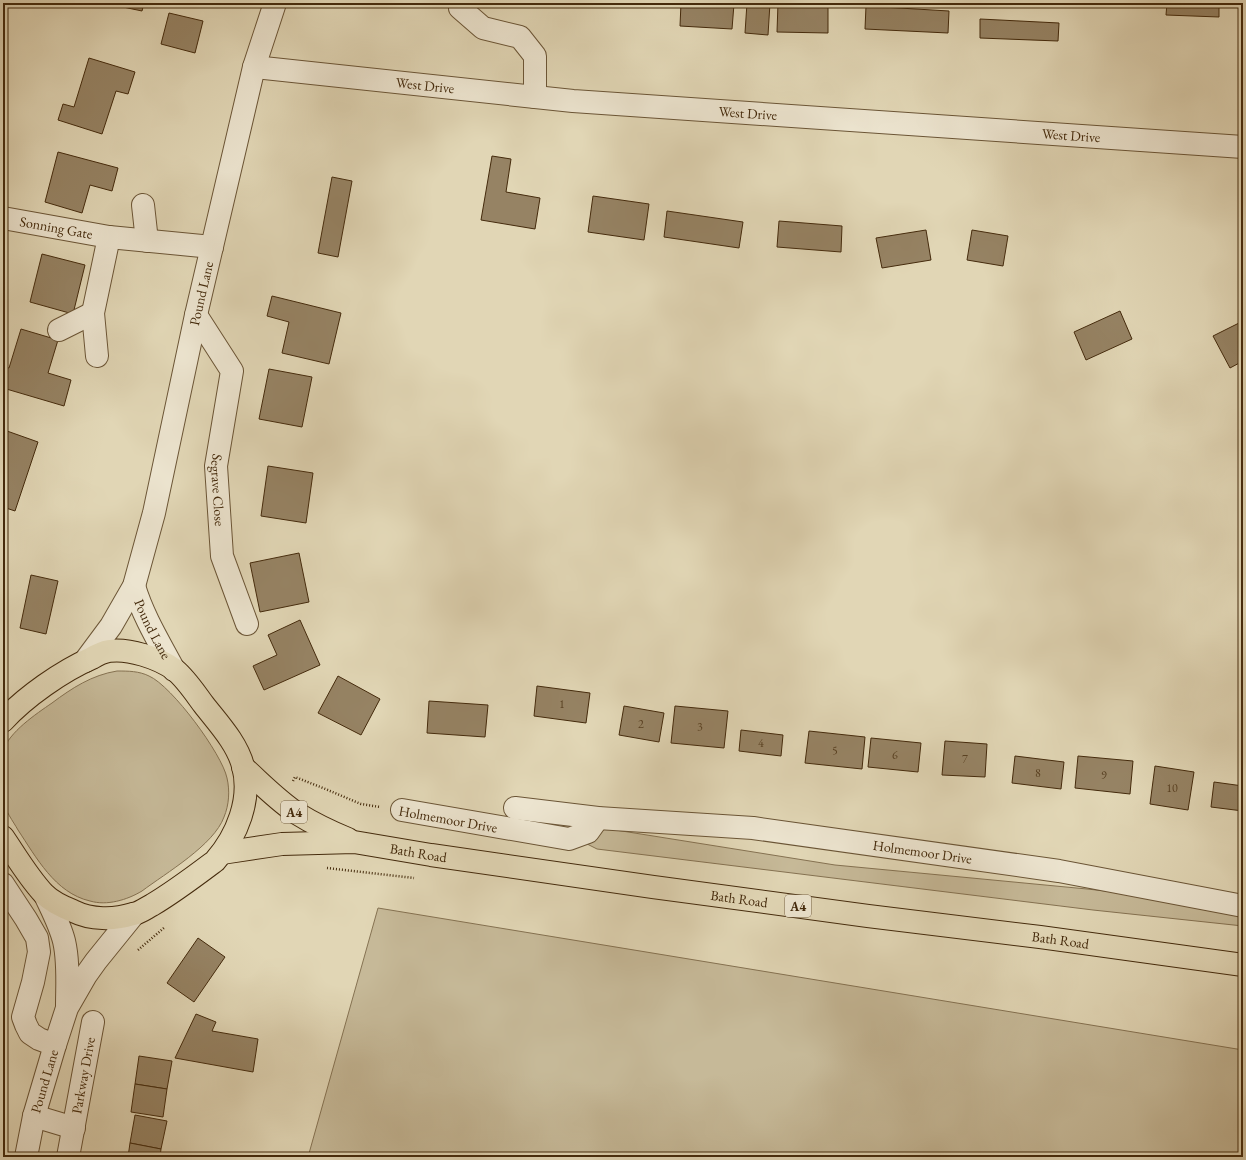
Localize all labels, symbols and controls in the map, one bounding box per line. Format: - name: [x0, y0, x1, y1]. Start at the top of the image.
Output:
- street label: West Drive: [395, 73, 456, 97]
- street label: West Drive: [718, 102, 778, 124]
- street label: West Drive: [1041, 124, 1101, 146]
- street label: Sonning Gate: [18, 212, 95, 243]
- street label: Pound Lane: [185, 259, 217, 327]
- street label: Segrave Close: [207, 453, 229, 527]
- street label: Pound Lane: [130, 596, 176, 663]
- house number: 1: [559, 696, 565, 712]
- house number: 2: [638, 716, 644, 732]
- house number: 3: [697, 719, 703, 735]
- house number: 4: [758, 735, 764, 751]
- house number: 5: [832, 742, 838, 758]
- house number: 6: [892, 747, 898, 763]
- house number: 7: [962, 751, 968, 767]
- house number: 8: [1035, 765, 1041, 781]
- house number: 9: [1101, 767, 1107, 783]
- house number: 10: [1166, 780, 1178, 796]
- road number: A4: [281, 801, 307, 823]
- street label: Holmemoor Drive: [397, 801, 499, 837]
- street label: Holmemoor Drive: [872, 836, 974, 868]
- street label: Bath Road: [389, 839, 449, 866]
- street label: Bath Road: [709, 886, 770, 912]
- road number: A4: [785, 895, 811, 917]
- street label: Bath Road: [1031, 927, 1091, 953]
- street label: Parkway Drive: [67, 1035, 99, 1115]
- street label: Pound Lane: [26, 1047, 62, 1115]

